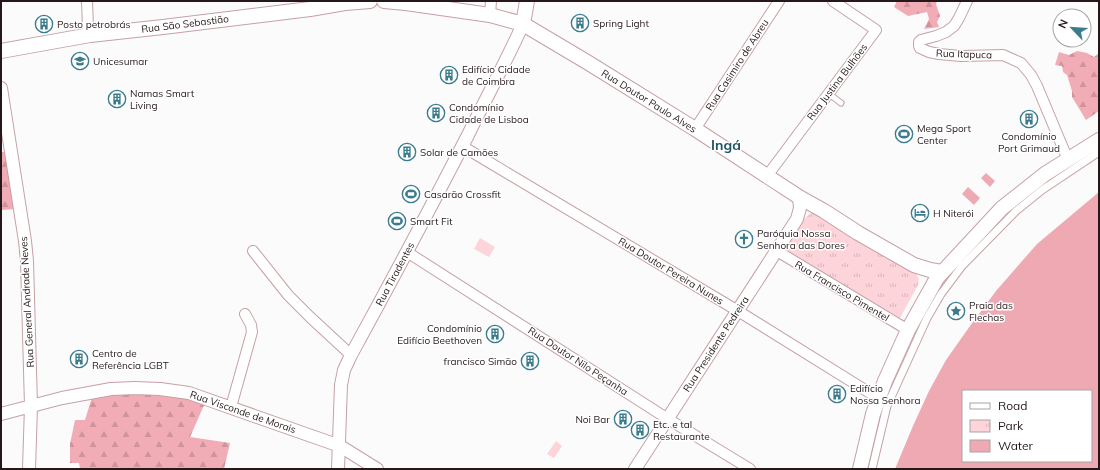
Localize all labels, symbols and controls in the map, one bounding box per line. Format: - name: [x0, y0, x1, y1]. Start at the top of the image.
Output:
- north arrow: [1052, 8, 1092, 48]
- street label: Rua São Sebastião: [141, 12, 230, 36]
- building icon: Spring Light: [570, 13, 590, 33]
- building icon: Posto petrobrás: [34, 14, 54, 34]
- place label: Spring Light: [593, 17, 649, 30]
- street label: Rua Casimiro de Abreu: [703, 17, 771, 113]
- text: N: [1055, 17, 1071, 30]
- place label: Posto petrobrás: [57, 18, 131, 31]
- street label: Rua Justina Bulhões: [804, 41, 870, 123]
- street label: Rua Itapuca: [936, 47, 992, 61]
- school or university icon: Unicesumar: [70, 51, 90, 71]
- place label: Unicesumar: [93, 55, 148, 68]
- place label: Edifício Cidade de Coimbra: [462, 63, 530, 88]
- building icon: Edifício Cidade de Coimbra: [439, 65, 459, 85]
- street label: Rua Doutor Paulo Alves: [599, 66, 699, 136]
- place label: Namas Smart Living: [130, 87, 195, 112]
- building icon: Namas Smart Living: [107, 89, 127, 109]
- place label: Condomínio Cidade de Lisboa: [449, 101, 529, 126]
- building icon: Condomínio Cidade de Lisboa: [426, 103, 446, 123]
- building icon: Condomínio Port Grimaud: [1019, 109, 1039, 129]
- place label: Mega Sport Center: [917, 122, 971, 147]
- sports icon: Mega Sport Center: [894, 124, 914, 144]
- place label: Condomínio Port Grimaud: [998, 130, 1060, 155]
- district label: Ingá: [711, 136, 741, 154]
- building icon: Solar de Camões: [397, 142, 417, 162]
- place label: Solar de Camões: [420, 146, 498, 159]
- sports icon: Casarão Crossfit: [401, 184, 421, 204]
- place label: Casarão Crossfit: [424, 188, 501, 201]
- hotel icon: H Niterói: [910, 203, 930, 223]
- place label: H Niterói: [933, 207, 974, 220]
- sports icon: Smart Fit: [387, 211, 407, 231]
- place label: Smart Fit: [410, 215, 453, 228]
- place label: Paróquia Nossa Senhora das Dores: [757, 227, 845, 252]
- church icon: Paróquia Nossa Senhora das Dores: [734, 229, 754, 249]
- street label: Rua Doutor Pereira Nunes: [616, 234, 726, 308]
- street label: Rua General Andrade Neves: [17, 236, 37, 368]
- street label: Rua Tiradentes: [373, 240, 417, 308]
- street label: Rua Francisco Pimentel: [792, 258, 892, 324]
- street label: Rua Presidente Pedreira: [680, 294, 752, 394]
- place label: Praia das Flechas: [969, 299, 1013, 324]
- place icon: Praia das Flechas: [946, 301, 966, 321]
- place label: Condomínio Edifício Beethoven: [397, 322, 482, 347]
- building icon: Condomínio Edifício Beethoven: [485, 324, 505, 344]
- street label: Rua Doutor Nilo Peçanha: [526, 324, 630, 398]
- place label: Centro de Referência LGBT: [92, 347, 169, 372]
- building icon: Centro de Referência LGBT: [69, 349, 89, 369]
- building icon: francisco Simão: [520, 351, 540, 371]
- place label: francisco Simão: [444, 355, 517, 368]
- place label: Edifício Nossa Senhora: [850, 382, 920, 407]
- building icon: Edifício Nossa Senhora: [827, 384, 847, 404]
- street label: Rua Visconde de Morais: [188, 388, 298, 436]
- legend: [962, 390, 1092, 462]
- text: Road: [998, 398, 1027, 413]
- building icon: Noi Bar: [613, 409, 633, 429]
- place label: Noi Bar: [575, 413, 610, 426]
- place label: Etc. e tal Restaurante: [653, 418, 710, 443]
- text: Park: [998, 418, 1024, 433]
- building icon: Etc. e tal Restaurante: [630, 420, 650, 440]
- text: Water: [998, 438, 1034, 453]

